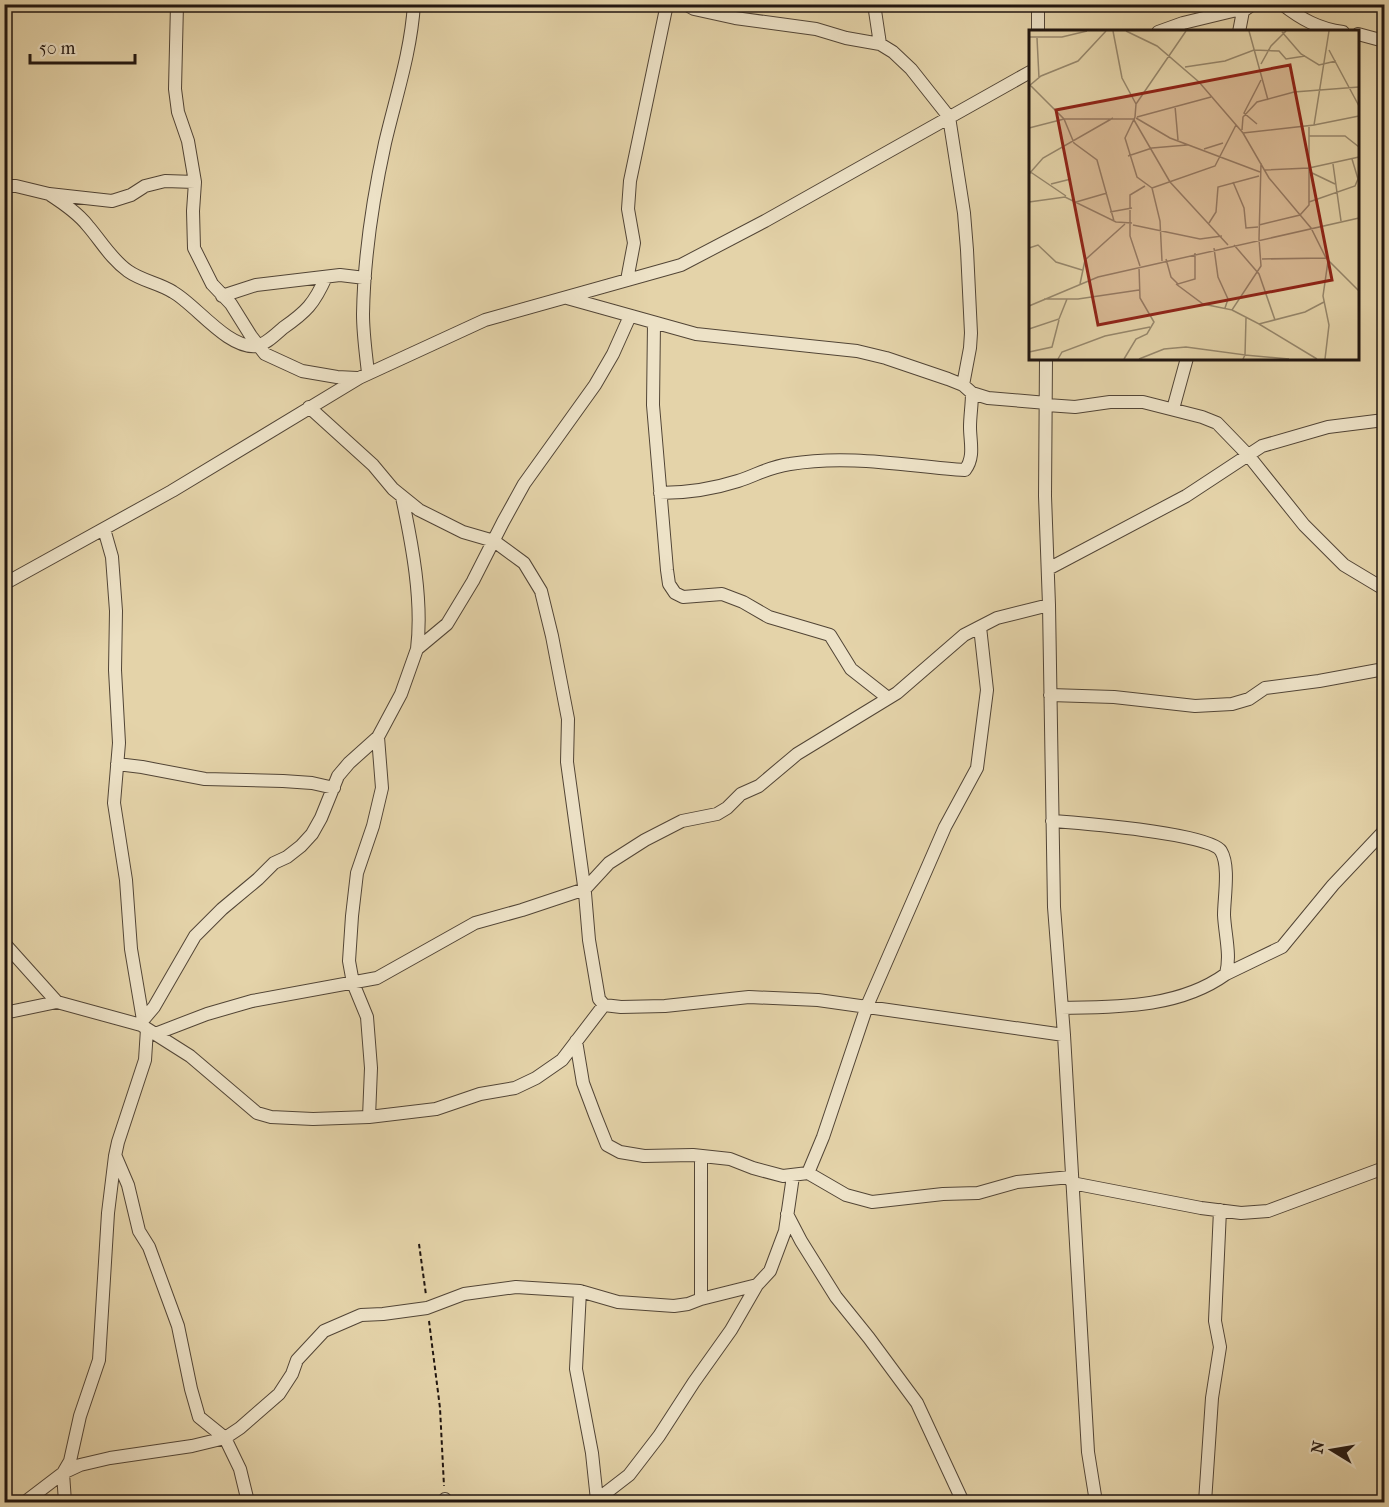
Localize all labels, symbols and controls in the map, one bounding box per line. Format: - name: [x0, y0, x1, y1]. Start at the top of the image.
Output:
- scale bar: [30, 27, 135, 65]
- inset map: [1029, 30, 1359, 360]
- text: 50 m: [39, 38, 76, 59]
- north arrow: [1302, 1420, 1362, 1480]
- text: N: [1307, 1439, 1328, 1455]

